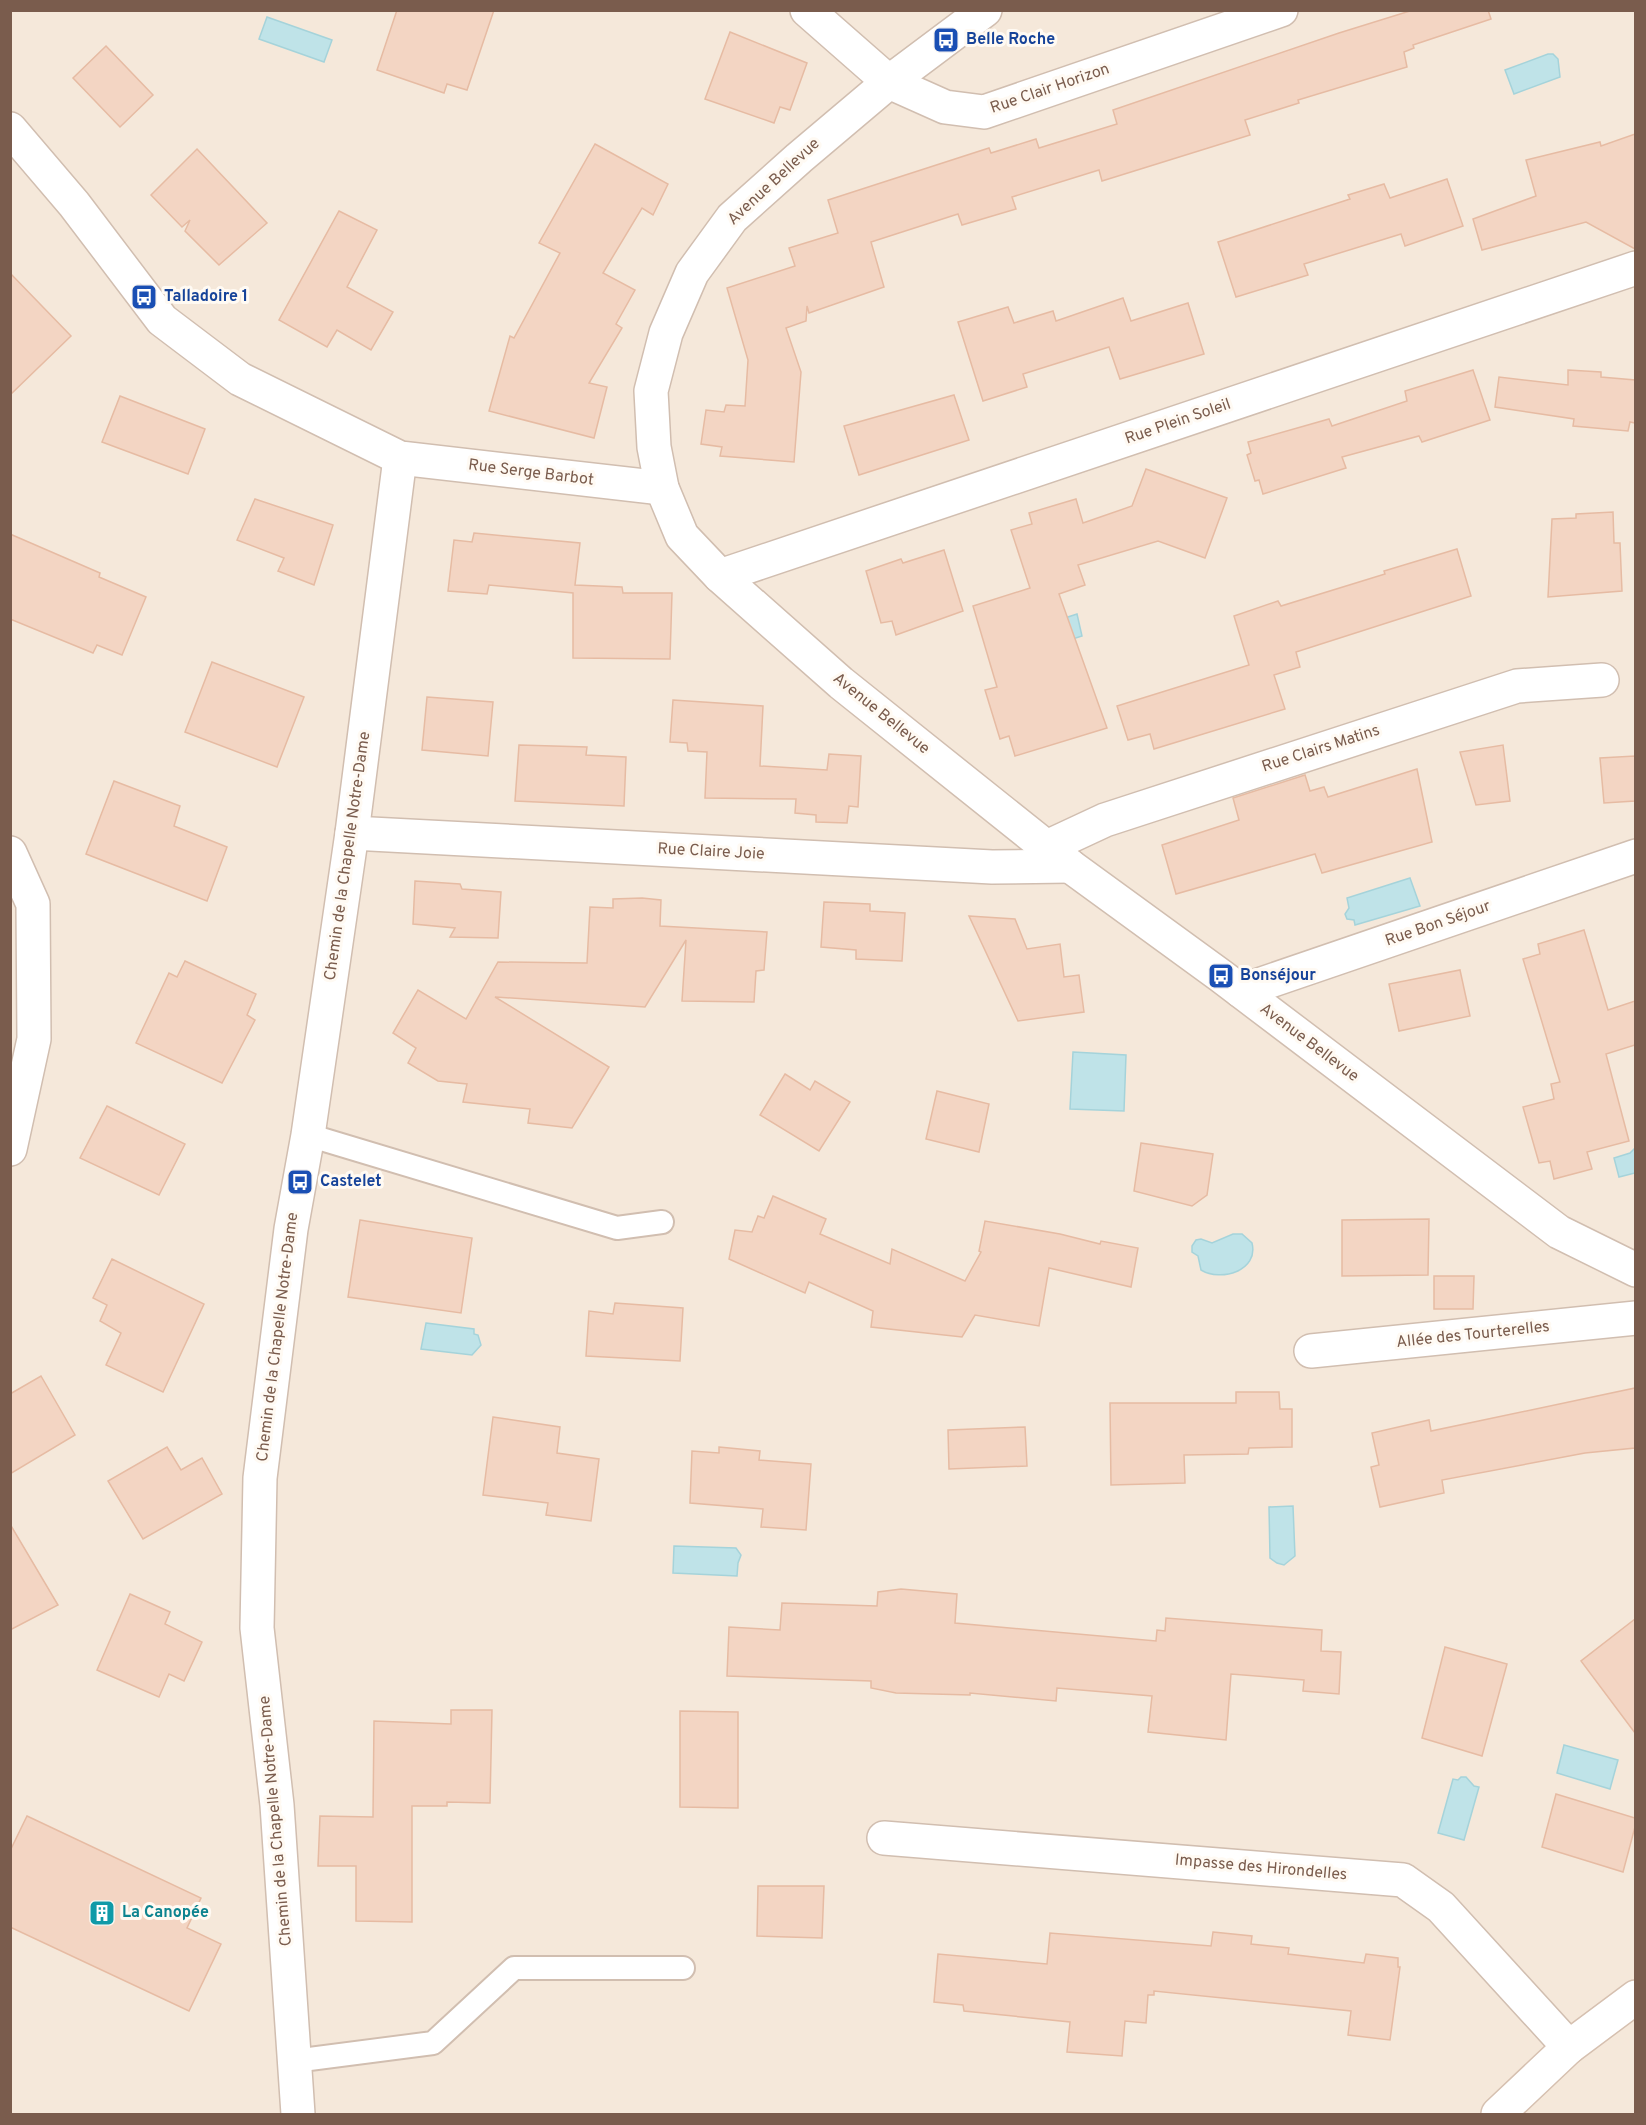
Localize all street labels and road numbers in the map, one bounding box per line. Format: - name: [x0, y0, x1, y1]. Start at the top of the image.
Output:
- street label: Rue Clair Horizon: [988, 59, 1112, 119]
- street label: Avenue Bellevue: [724, 134, 824, 230]
- street label: Rue Plein Soleil: [1122, 395, 1234, 449]
- street label: Rue Serge Barbot: [467, 455, 595, 491]
- street label: Avenue Bellevue: [829, 669, 933, 759]
- street label: Rue Clairs Matins: [1259, 720, 1383, 778]
- street label: Chemin de la Chapelle Notre-Dame: [321, 730, 375, 982]
- street label: Rue Claire Joie: [657, 839, 765, 865]
- street label: Rue Bon Séjour: [1383, 897, 1493, 951]
- street label: Avenue Bellevue: [1256, 999, 1362, 1087]
- street label: Chemin de la Chapelle Notre-Dame: [253, 1211, 303, 1463]
- street label: Allée des Tourterelles: [1395, 1317, 1551, 1353]
- street label: Chemin de la Chapelle Notre-Dame: [255, 1695, 297, 1947]
- street label: Impasse des Hirondelles: [1174, 1850, 1348, 1886]

